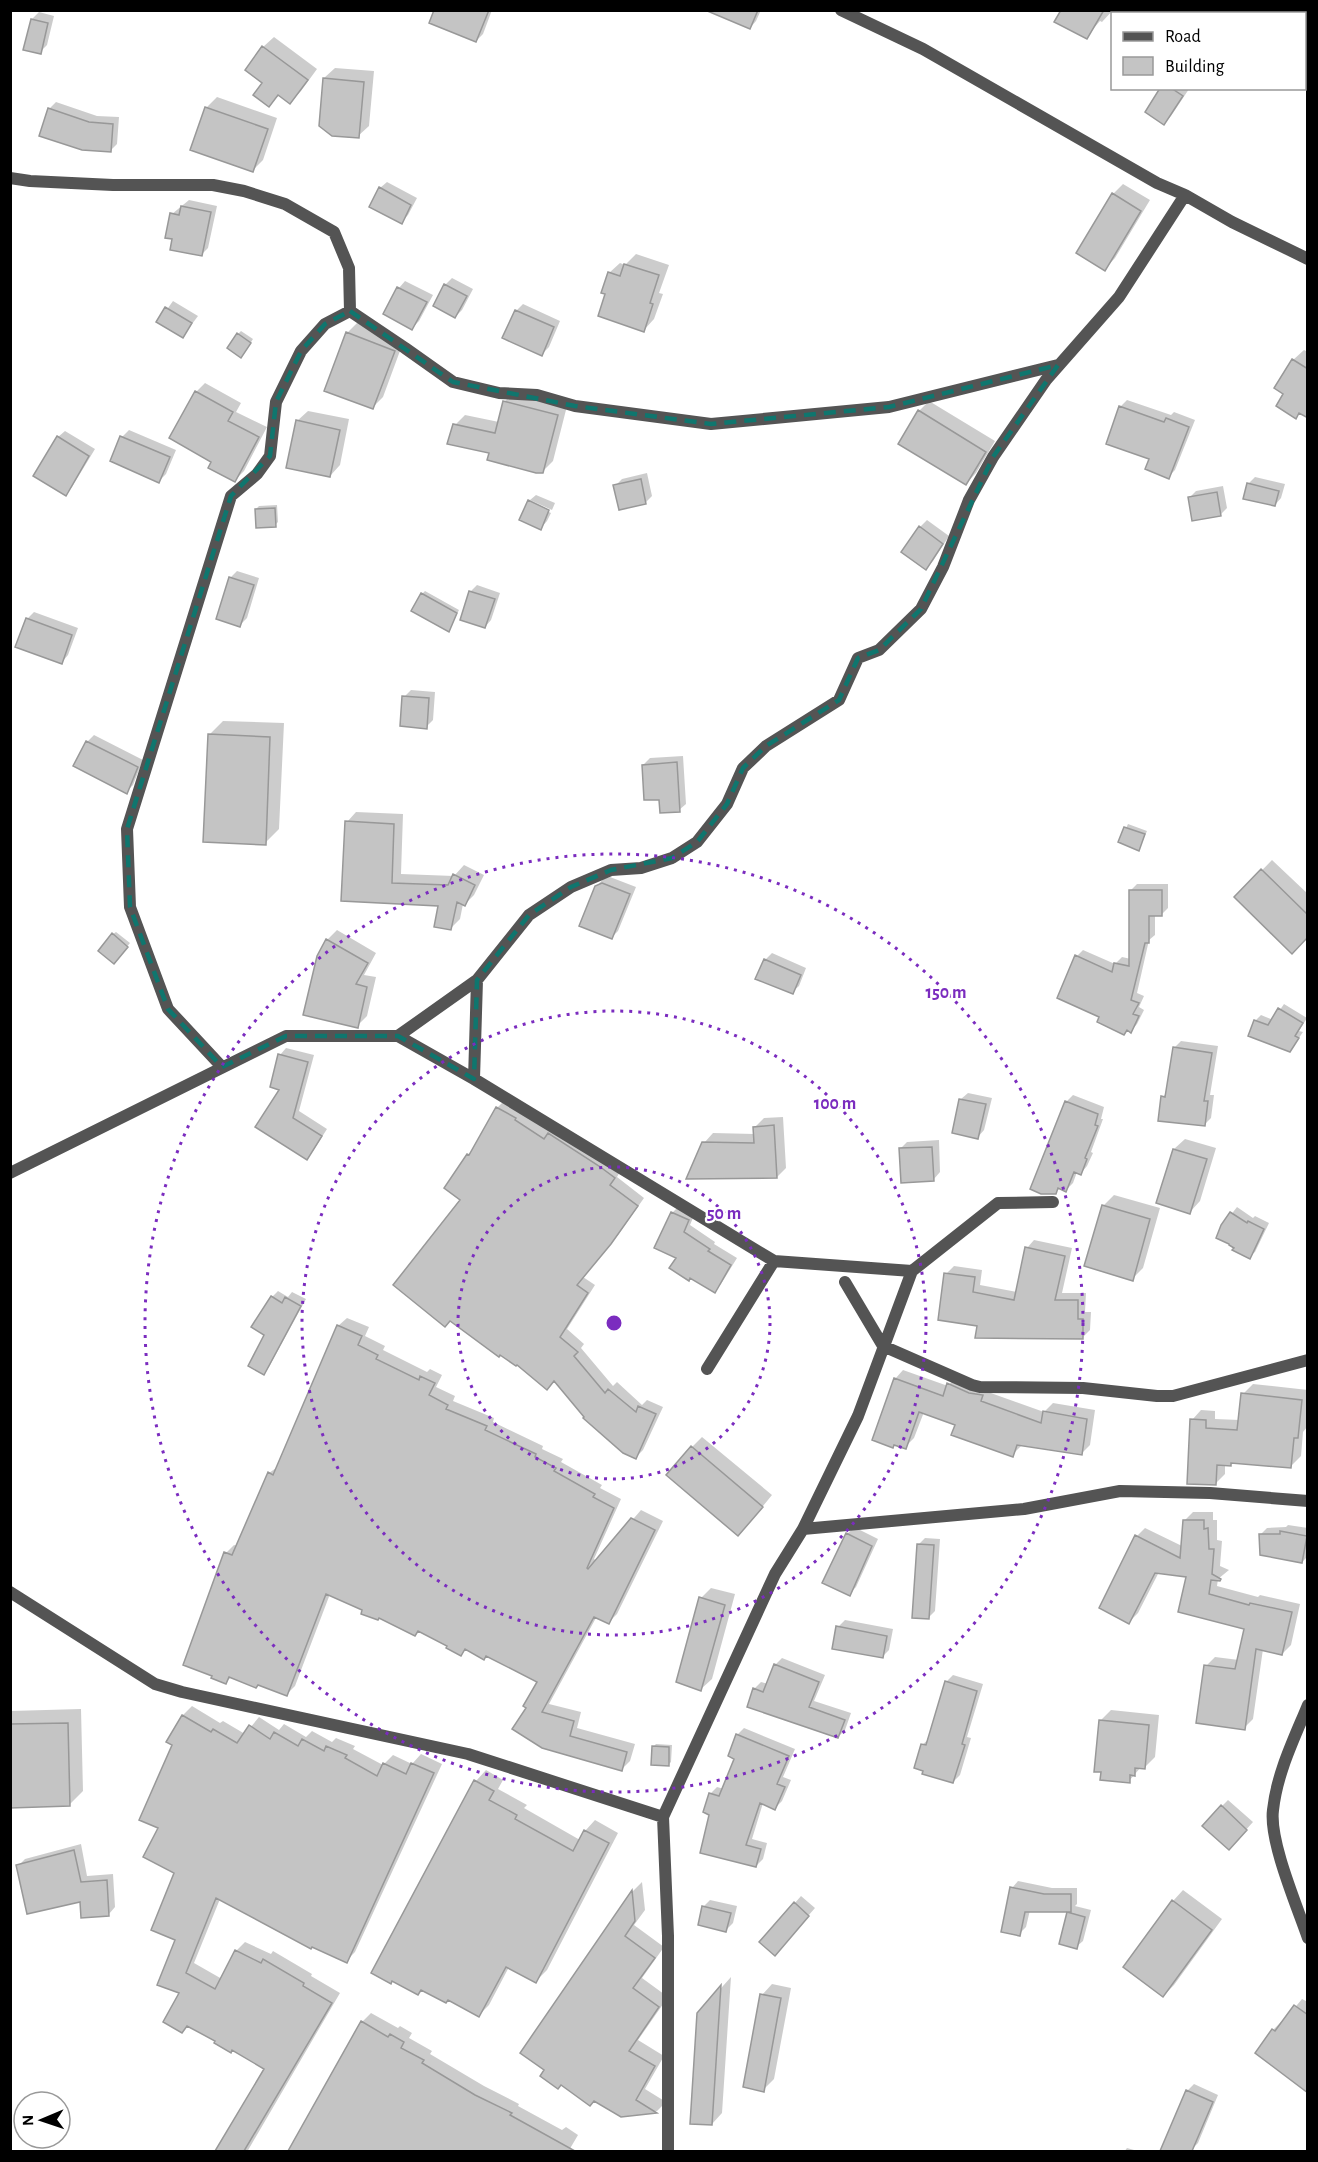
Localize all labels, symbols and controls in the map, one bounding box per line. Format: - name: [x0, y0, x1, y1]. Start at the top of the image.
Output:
- legend: [1111, 12, 1306, 90]
- text: Road: [1165, 28, 1201, 46]
- text: Building: [1165, 58, 1225, 76]
- text: 150 m: [926, 984, 966, 1002]
- text: 100 m: [814, 1095, 856, 1113]
- text: 50 m: [707, 1205, 741, 1223]
- centre of rings: [604, 1313, 624, 1333]
- north arrow: [12, 2090, 72, 2150]
- text: N: [20, 2115, 36, 2126]

